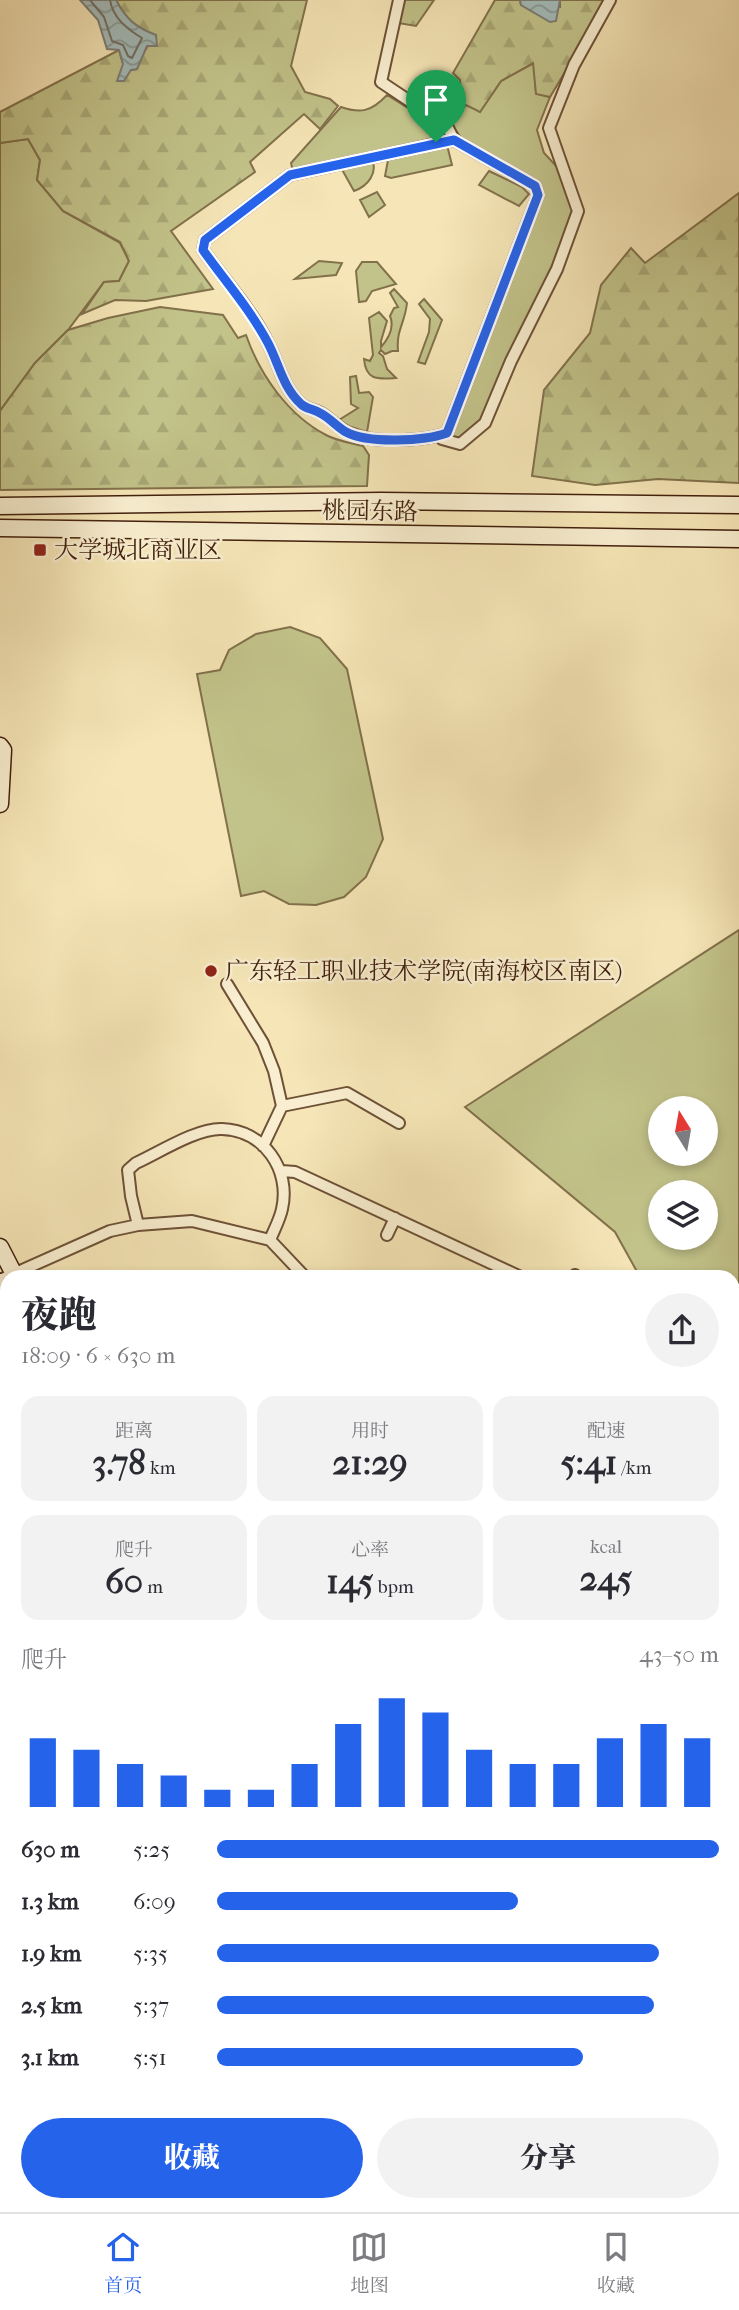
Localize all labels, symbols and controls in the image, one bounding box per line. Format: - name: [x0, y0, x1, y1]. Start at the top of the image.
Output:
- pin: [406, 70, 466, 142]
- icon: arrive: [417, 81, 455, 119]
- street label: 桃园东路: [322, 496, 418, 526]
- place label: 大学城北商业区: [54, 536, 222, 564]
- marker: 大学城北商业区: [32, 542, 48, 558]
- place label: 广东轻工职业技术学院(南海校区南区): [225, 957, 622, 985]
- marker: 广东轻工职业技术学院(南海校区南区): [203, 963, 219, 979]
- north arrow: [648, 1096, 718, 1166]
- map controls: [648, 1096, 718, 1250]
- button: layers: [648, 1180, 718, 1250]
- text: 夜跑: [21, 1293, 97, 1338]
- button: share: [645, 1293, 719, 1367]
- text: 18:09 · 6 × 630 m: [21, 1342, 175, 1369]
- text: 距离: [115, 1420, 153, 1442]
- text: 用时: [351, 1420, 389, 1442]
- text: 配速: [587, 1420, 625, 1442]
- text: 3.78: [92, 1442, 146, 1483]
- text: 21:29: [332, 1442, 408, 1483]
- text: 5:41: [560, 1442, 617, 1483]
- text: km: [146, 1457, 176, 1479]
- text: /km: [617, 1457, 652, 1479]
- text: kcal: [590, 1536, 622, 1558]
- text: 爬升: [115, 1539, 153, 1561]
- text: 心率: [351, 1539, 389, 1561]
- text: 245: [580, 1558, 632, 1599]
- text: 60: [105, 1561, 143, 1602]
- text: 145: [326, 1561, 374, 1602]
- text: m: [143, 1576, 163, 1598]
- text: bpm: [374, 1576, 414, 1598]
- text: 43–50 m: [639, 1641, 719, 1668]
- text: 爬升: [21, 1646, 67, 1673]
- text: 630 m: [21, 1836, 80, 1863]
- text: 5:25: [133, 1836, 170, 1863]
- text: 1.3 km: [21, 1888, 79, 1915]
- text: 6:09: [133, 1888, 176, 1915]
- text: 1.9 km: [21, 1940, 81, 1967]
- text: 5:35: [133, 1940, 168, 1967]
- text: 2.5 km: [21, 1992, 82, 2019]
- text: 5:37: [133, 1992, 169, 2019]
- text: 3.1 km: [21, 2044, 79, 2071]
- text: 5:51: [133, 2044, 167, 2071]
- button: 收藏: [21, 2118, 363, 2198]
- button: 分享: [377, 2118, 719, 2198]
- tab: 首页: [104, 2228, 142, 2297]
- tab: 地图: [350, 2228, 389, 2297]
- tab: 收藏: [597, 2228, 635, 2297]

